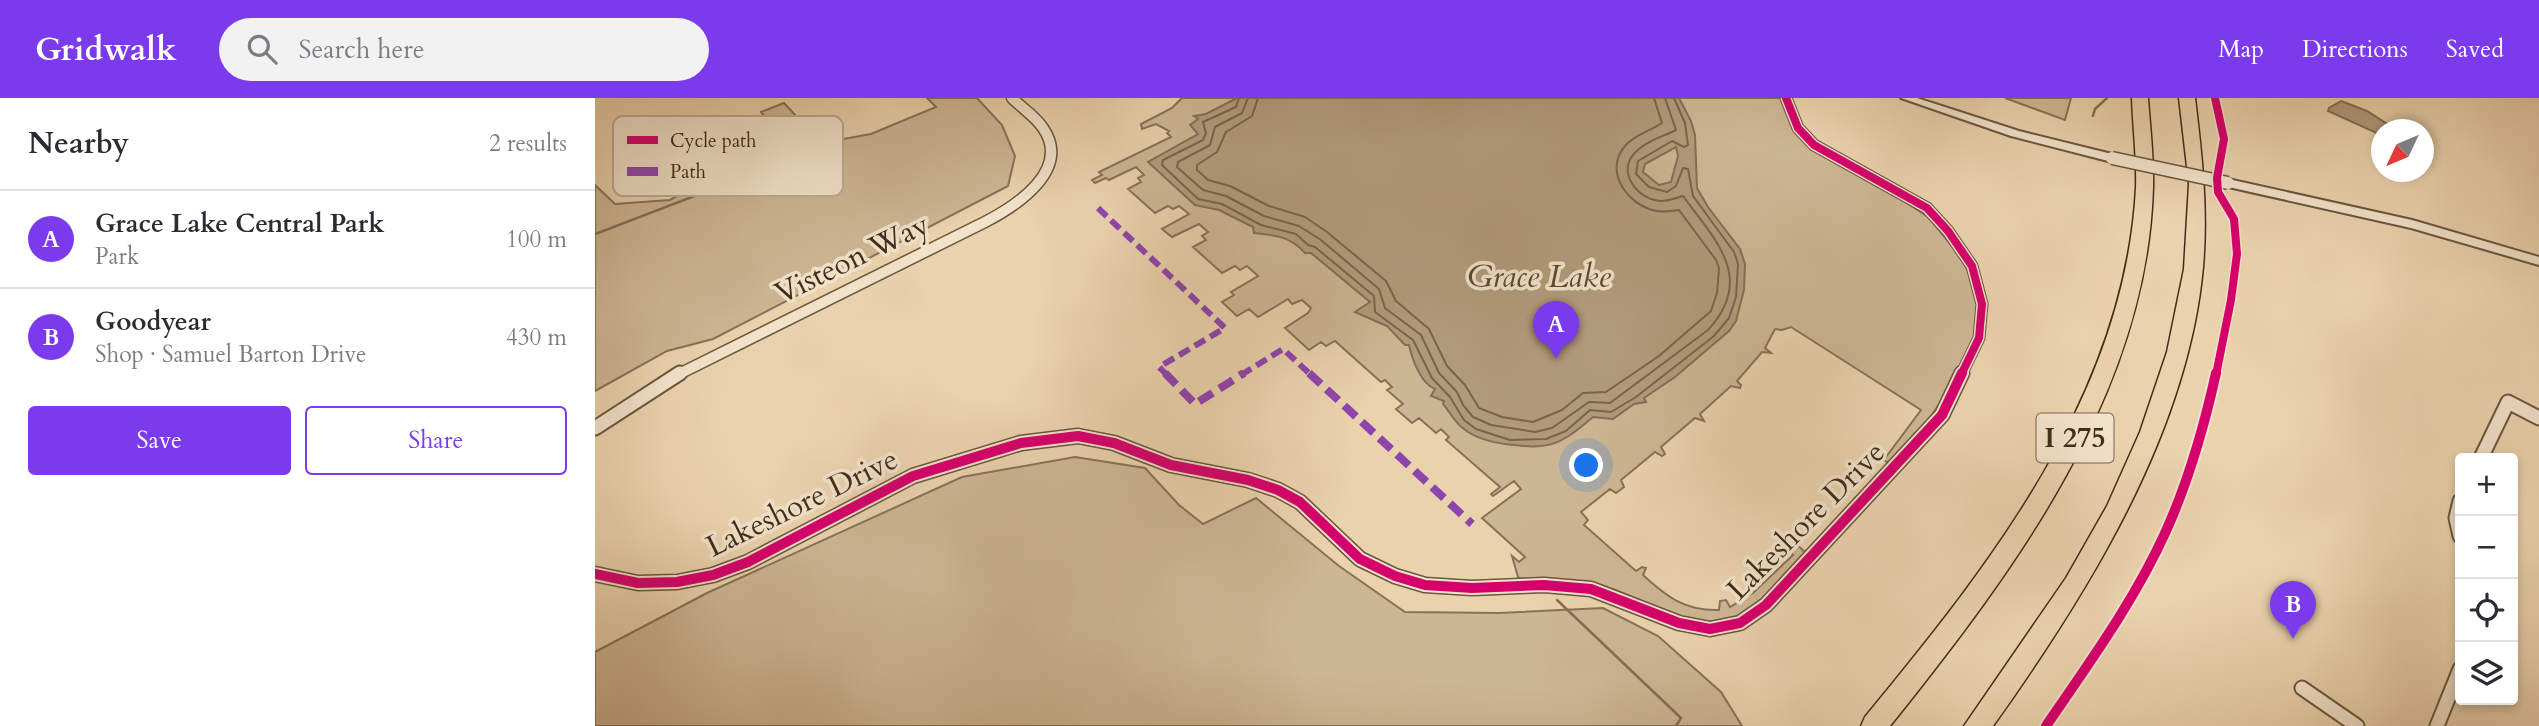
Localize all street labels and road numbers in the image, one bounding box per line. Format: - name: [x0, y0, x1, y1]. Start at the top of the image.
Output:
- street label: Visteon Way: [768, 204, 936, 314]
- road number: I 275: [2037, 414, 2113, 462]
- street label: Lakeshore Drive: [1718, 433, 1894, 609]
- street label: Lakeshore Drive: [699, 439, 905, 567]

